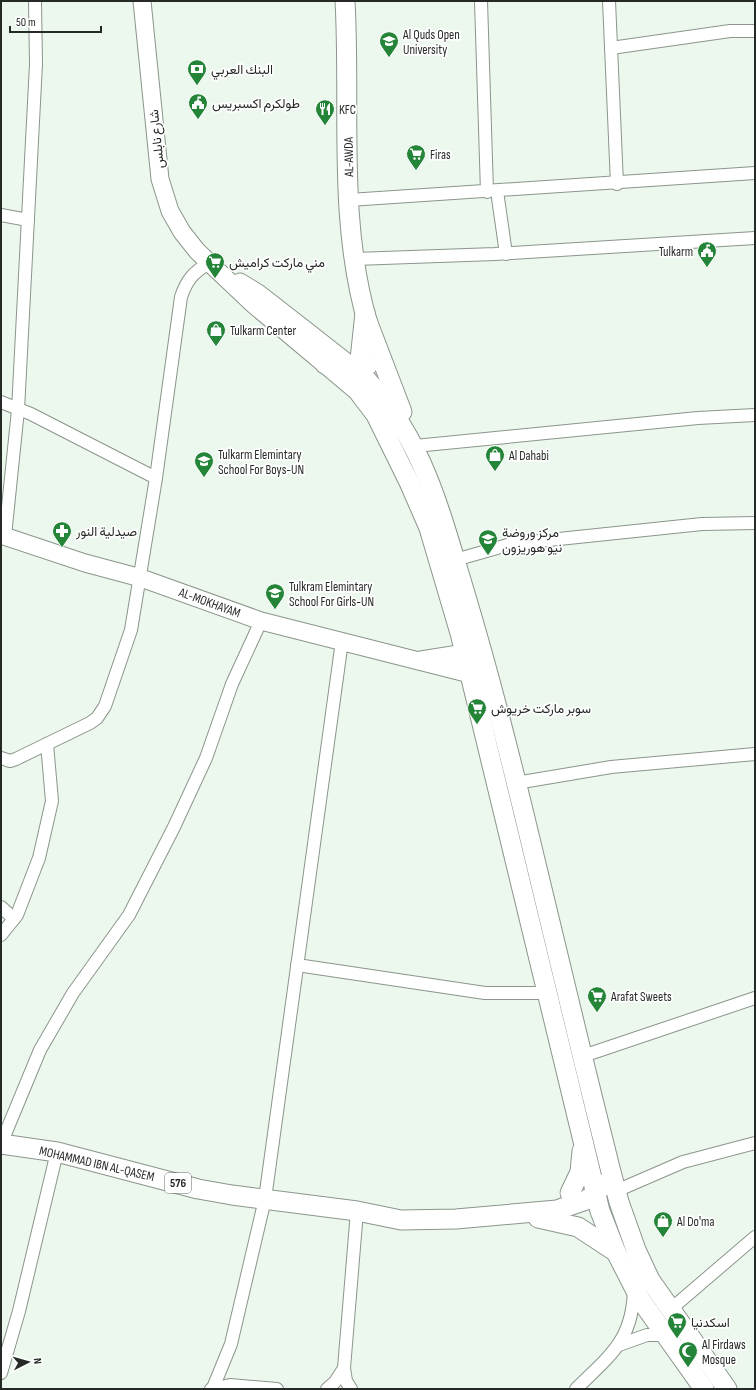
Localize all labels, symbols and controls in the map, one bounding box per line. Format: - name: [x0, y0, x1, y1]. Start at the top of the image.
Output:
- scale bar: [10, 8, 101, 34]
- text: 50 m: [16, 15, 36, 30]
- place label: Al Quds Open University: [402, 27, 460, 58]
- school or university icon: Al Quds Open University: [378, 30, 400, 58]
- bank icon: البنك العربي: [186, 58, 208, 86]
- place label: البنك العربي: [211, 62, 273, 80]
- public building icon: طولكرم اكسبريس: [187, 92, 209, 120]
- place label: طولكرم اكسبريس: [212, 96, 300, 112]
- restaurant icon: KFC: [314, 98, 336, 126]
- place label: KFC: [339, 102, 356, 118]
- street label: شارع نابلس: [146, 108, 169, 169]
- street label: AL-AWDA: [341, 137, 357, 178]
- supermarket icon: Firas: [405, 143, 427, 171]
- place label: Firas: [430, 147, 451, 163]
- public building icon: Tulkarm: [696, 240, 718, 268]
- place label: Tulkarm: [659, 244, 693, 260]
- supermarket icon: مني ماركت كراميش: [204, 251, 226, 279]
- place label: مني ماركت كراميش: [229, 255, 325, 273]
- shop icon: Tulkarm Center: [205, 319, 227, 347]
- place label: Tulkarm Center: [230, 323, 296, 339]
- shop icon: Al Dahabi: [484, 444, 506, 472]
- place label: Tulkarm Elemintary School For Boys-UN: [218, 447, 304, 478]
- place label: Al Dahabi: [508, 448, 549, 464]
- school or university icon: Tulkarm Elemintary School For Boys-UN: [193, 450, 215, 478]
- pharmacy icon: صيدلية النور: [51, 520, 73, 548]
- place label: صيدلية النور: [75, 524, 137, 540]
- place label: مركز وروضة نيو هوريزون: [502, 525, 562, 556]
- school or university icon: مركز وروضة نيو هوريزون: [477, 528, 499, 556]
- place label: Tulkram Elemintary School For Girls-UN: [289, 579, 374, 610]
- school or university icon: Tulkram Elemintary School For Girls-UN: [264, 582, 286, 610]
- street label: AL-MOKHAYAM: [176, 584, 243, 622]
- supermarket icon: سوبر ماركت خريوش: [466, 697, 488, 725]
- place label: سوبر ماركت خريوش: [491, 701, 591, 717]
- supermarket icon: Arafat Sweets: [586, 985, 608, 1013]
- place label: Arafat Sweets: [610, 989, 672, 1005]
- street label: MOHAMMAD IBN AL-QASEM: [38, 1143, 156, 1185]
- road number: 576: [165, 1173, 191, 1193]
- shop icon: Al Do'ma: [652, 1210, 674, 1238]
- place label: Al Do'ma: [676, 1214, 714, 1230]
- supermarket icon: اسكدنيا: [666, 1311, 688, 1339]
- place label: اسكدنيا: [691, 1315, 730, 1331]
- place label: Al Firdaws Mosque: [701, 1337, 746, 1368]
- mosque icon: Al Firdaws Mosque: [677, 1340, 699, 1368]
- north arrow: [8, 1342, 48, 1382]
- text: N: [31, 1357, 44, 1365]

